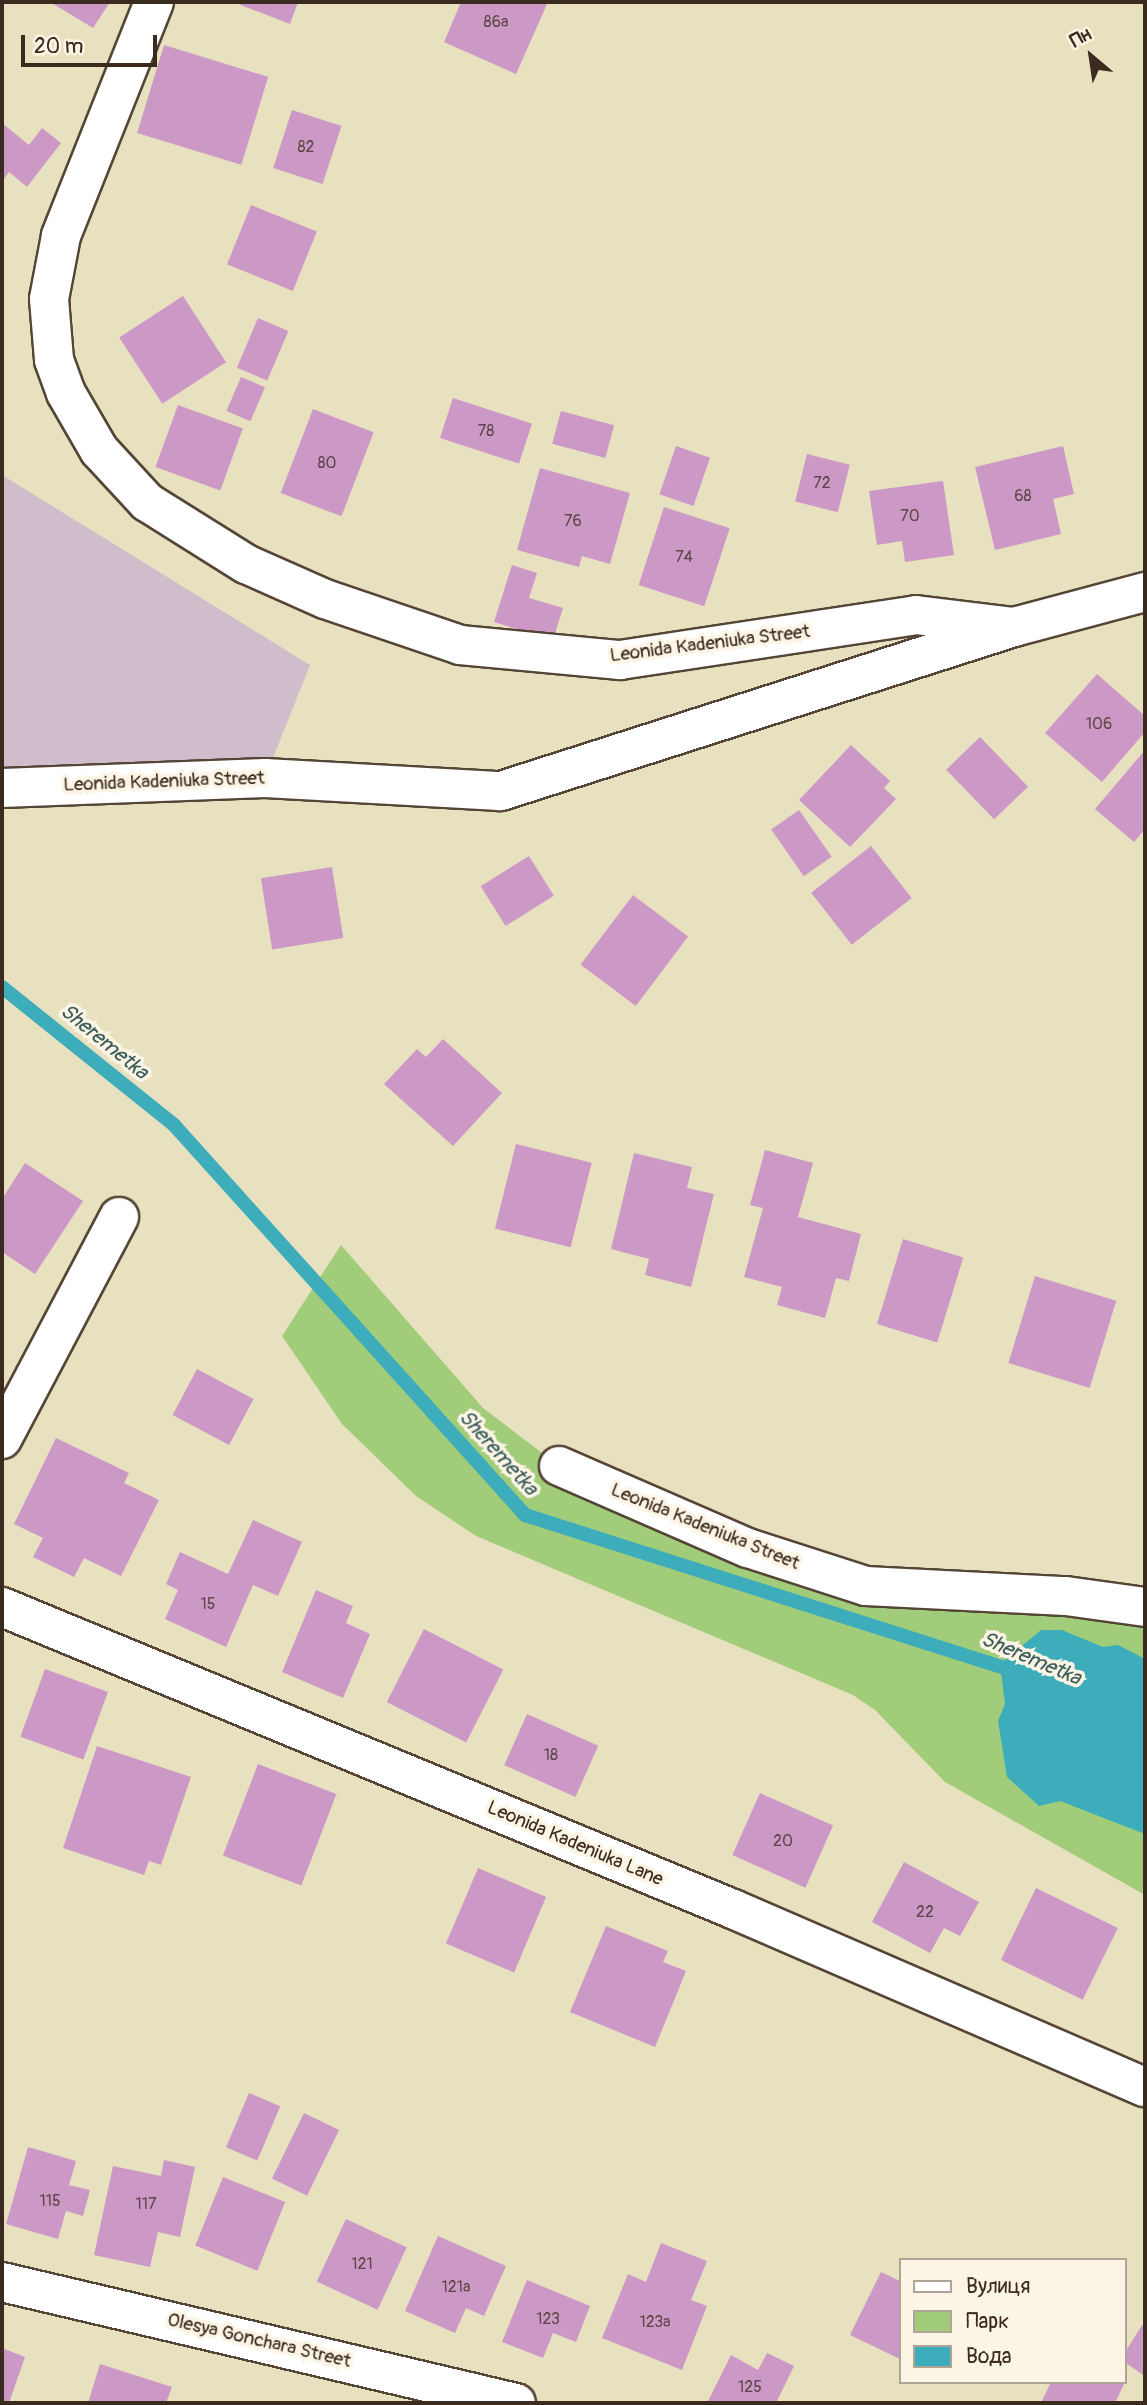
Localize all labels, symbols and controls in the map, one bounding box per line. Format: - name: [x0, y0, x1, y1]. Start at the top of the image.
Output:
- house number: 86а: [484, 12, 508, 32]
- scale bar: [24, 21, 161, 65]
- north arrow: [1056, 21, 1126, 91]
- text: Пн: [1066, 22, 1096, 53]
- text: 20 m: [34, 33, 83, 60]
- house number: 82: [297, 137, 315, 157]
- house number: 78: [478, 421, 494, 441]
- house number: 80: [318, 453, 336, 473]
- house number: 72: [813, 473, 831, 493]
- house number: 68: [1014, 486, 1032, 506]
- house number: 70: [900, 506, 920, 526]
- house number: 76: [564, 511, 582, 531]
- house number: 74: [675, 547, 693, 567]
- street label: Leonida Kadeniuka Street: [609, 620, 811, 668]
- house number: 106: [1086, 714, 1112, 734]
- street label: Leonida Kadeniuka Street: [63, 767, 265, 797]
- water label: Sheremetka: [55, 999, 153, 1085]
- water label: Sheremetka: [453, 1405, 543, 1501]
- street label: Leonida Kadeniuka Street: [607, 1479, 803, 1575]
- house number: 15: [201, 1594, 215, 1614]
- water label: Sheremetka: [977, 1627, 1085, 1691]
- house number: 18: [544, 1745, 558, 1765]
- street label: Leonida Kadeniuka Lane: [484, 1797, 666, 1891]
- house number: 20: [773, 1831, 793, 1851]
- house number: 22: [916, 1902, 934, 1922]
- house number: 115: [39, 2191, 61, 2211]
- house number: 117: [136, 2194, 156, 2214]
- house number: 121: [351, 2254, 373, 2274]
- legend: [898, 2258, 1126, 2384]
- text: Вулиця: [966, 2273, 1030, 2300]
- house number: 121а: [442, 2277, 470, 2297]
- text: Парк: [966, 2308, 1009, 2335]
- street label: Olesya Gonchara Street: [165, 2309, 353, 2373]
- house number: 123: [536, 2309, 560, 2329]
- house number: 123а: [639, 2312, 671, 2332]
- text: Вода: [966, 2343, 1012, 2370]
- house number: 125: [738, 2377, 762, 2397]

